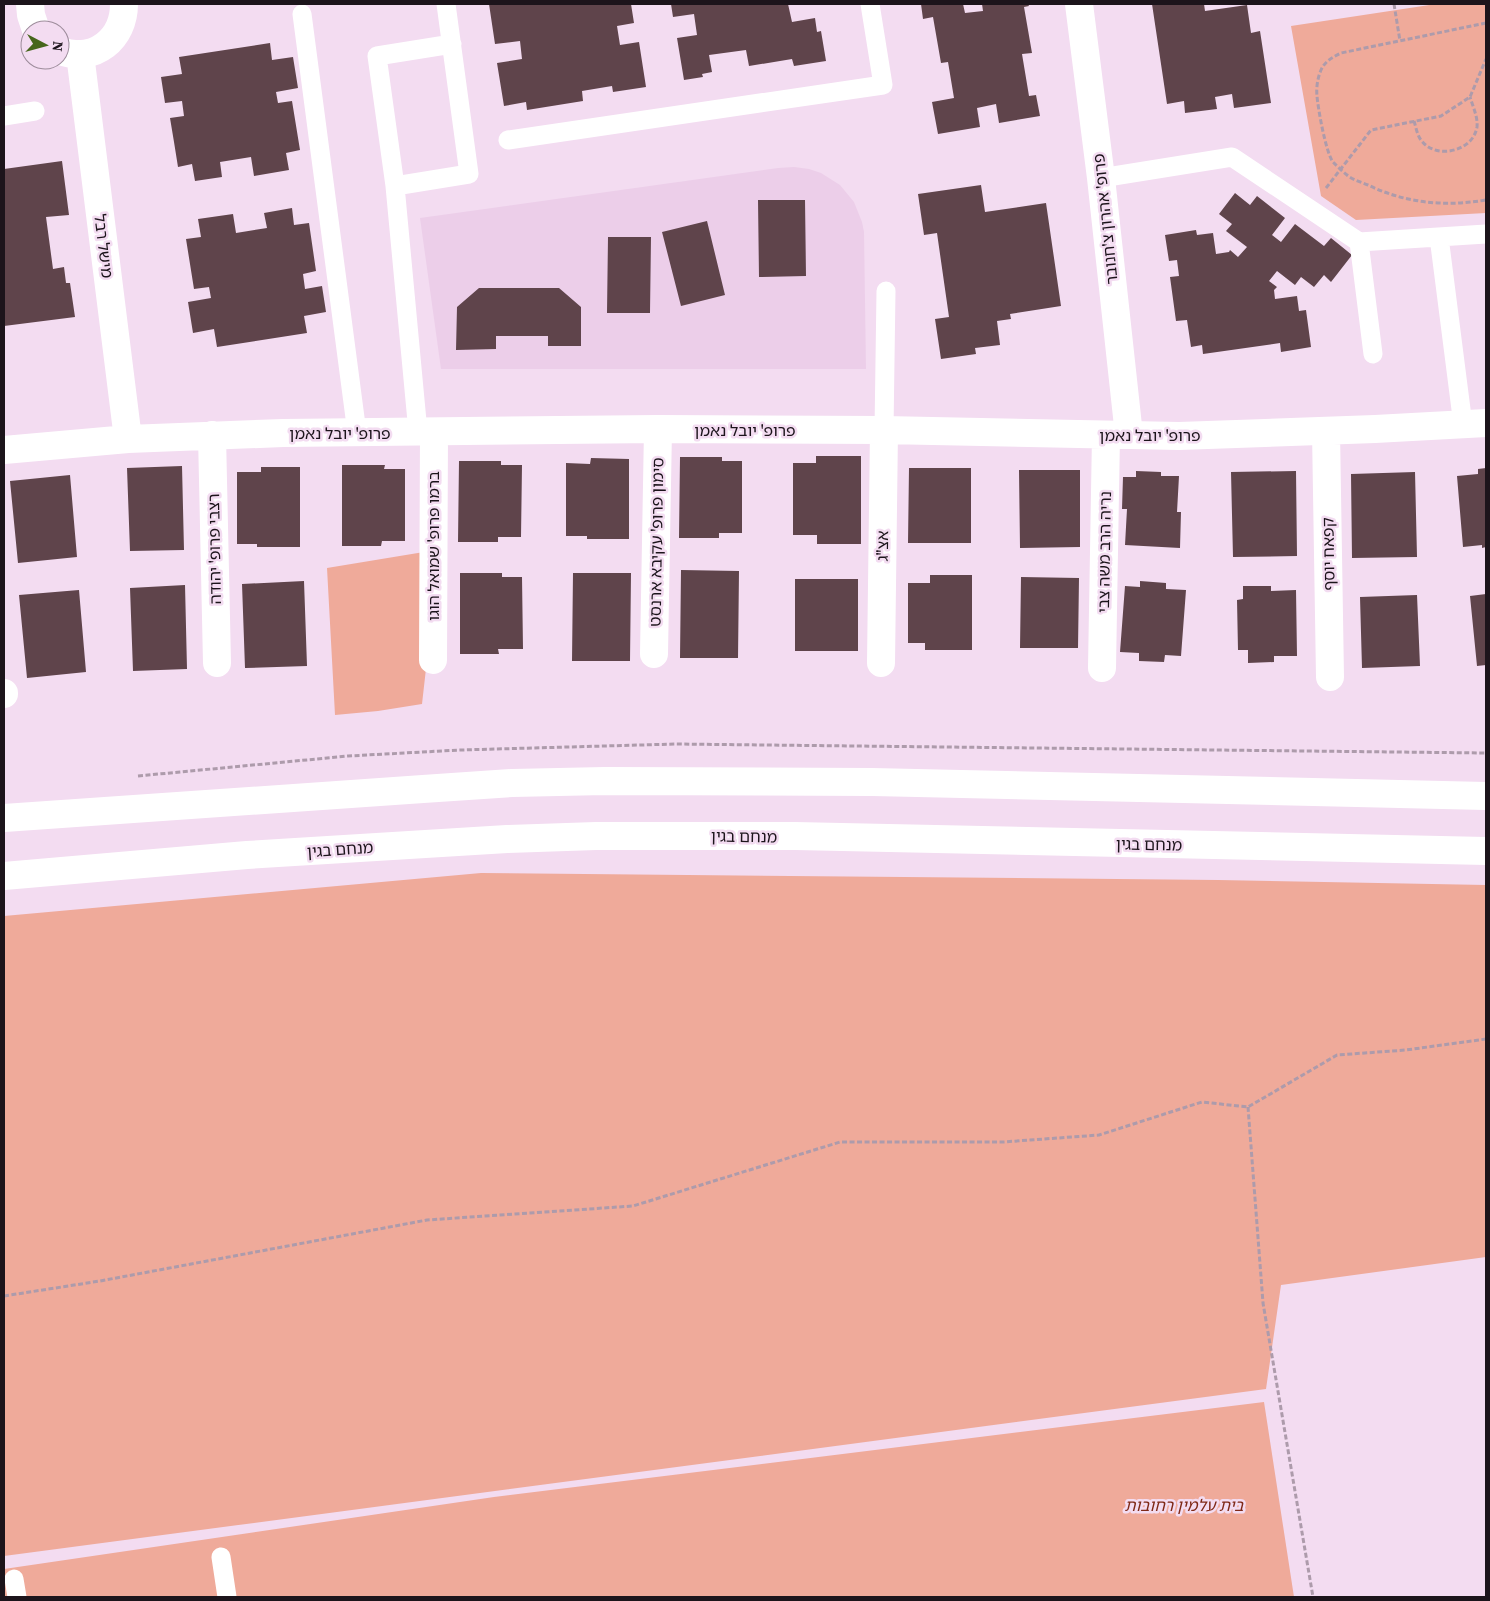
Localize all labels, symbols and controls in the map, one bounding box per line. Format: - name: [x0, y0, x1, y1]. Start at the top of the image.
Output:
- north arrow: [20, 20, 70, 70]
- text: N: [47, 40, 68, 52]
- street label: פרופ' אהרון צ'חנובר: [1087, 153, 1123, 285]
- street label: מישל רבל: [89, 213, 119, 279]
- street label: פרופ' יובל נאמן: [694, 419, 796, 441]
- street label: פרופ' יובל נאמן: [289, 422, 391, 444]
- street label: פרופ' יובל נאמן: [1099, 424, 1201, 446]
- street label: סימון פרופ' עקיבא ארנסט: [644, 457, 668, 627]
- street label: ברמו פרופ' שמואל הוגו: [422, 471, 444, 621]
- street label: נריה הרב משה צבי: [1092, 491, 1116, 613]
- street label: רצבי פרופ' יהודה: [202, 493, 226, 605]
- street label: קפאח יוסף: [1316, 517, 1340, 591]
- street label: אצ"ג: [871, 530, 893, 562]
- street label: מנחם בגין: [711, 824, 777, 848]
- street label: מנחם בגין: [1116, 832, 1182, 856]
- street label: מנחם בגין: [306, 836, 374, 862]
- park label: בית עלמין רחובות: [1125, 1494, 1244, 1516]

